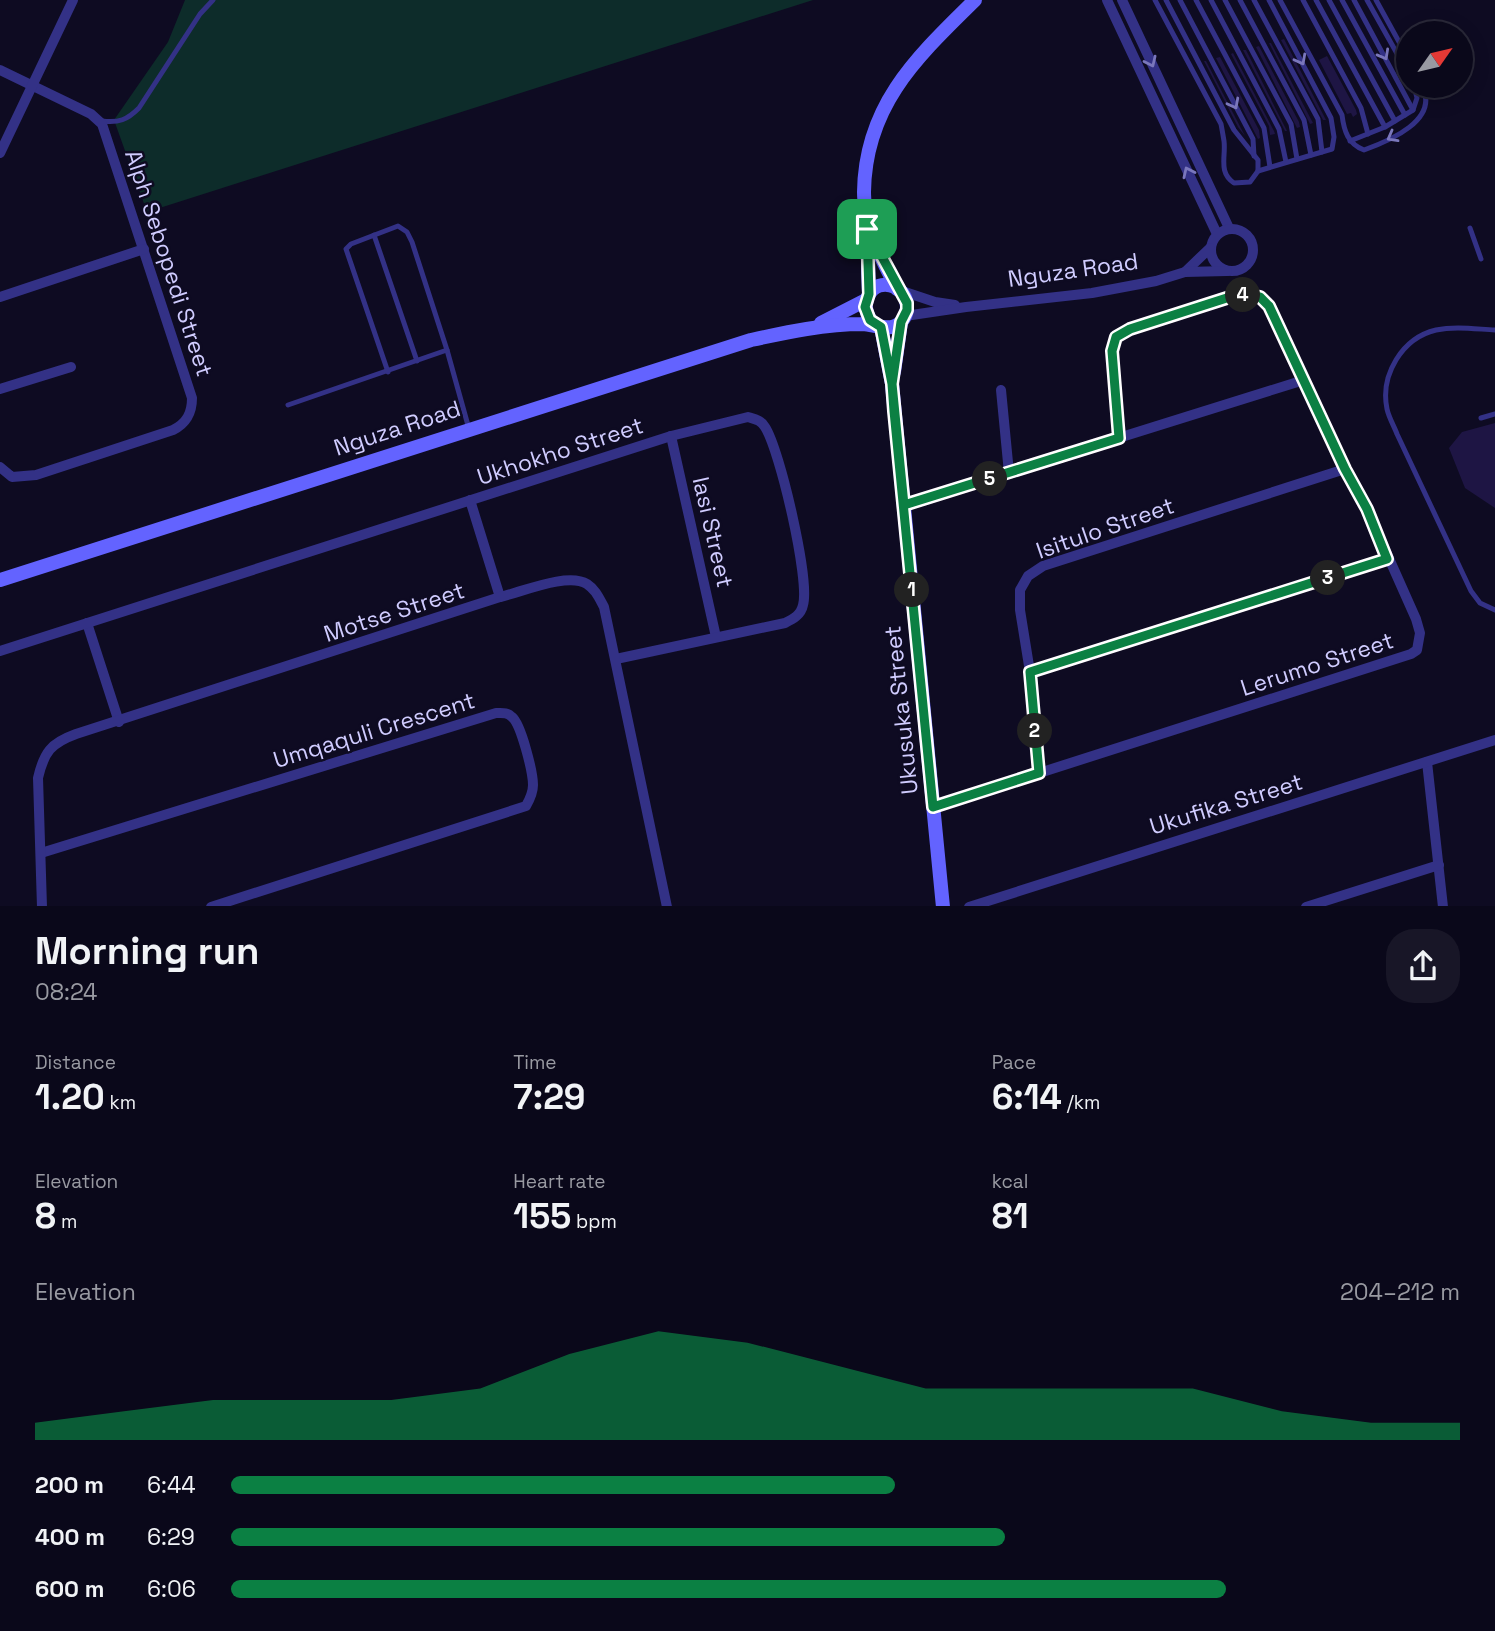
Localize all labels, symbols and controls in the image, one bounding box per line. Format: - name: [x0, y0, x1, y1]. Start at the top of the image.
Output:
- north arrow: [1396, 21, 1474, 98]
- map controls: [1396, 21, 1473, 98]
- one-way arrow: [1376, 48, 1389, 60]
- one-way arrow: [1292, 53, 1306, 66]
- one-way arrow: [1143, 55, 1157, 67]
- one-way arrow: [1226, 97, 1240, 109]
- one-way arrow: [1387, 128, 1400, 142]
- street label: Alph Sebopedi Street: [118, 146, 220, 380]
- one-way arrow: [1182, 167, 1196, 179]
- pin: [837, 199, 897, 259]
- icon: arrive: [848, 210, 886, 248]
- street label: Nguza Road: [1006, 246, 1140, 294]
- pin: 4: [1226, 278, 1260, 312]
- text: 4: [1236, 282, 1249, 307]
- street label: Nguza Road: [330, 393, 464, 463]
- street label: Ukhokho Street: [473, 410, 647, 492]
- pin: 5: [972, 462, 1007, 496]
- text: 5: [984, 466, 995, 491]
- street label: Iasi Street: [686, 474, 740, 590]
- street label: Isitulo Street: [1032, 490, 1178, 566]
- pin: 3: [1310, 560, 1346, 596]
- text: 3: [1322, 565, 1333, 590]
- pin: 1: [894, 572, 930, 608]
- street label: Motse Street: [320, 575, 468, 649]
- text: 1: [907, 577, 916, 602]
- street label: Ukusuka Street: [877, 624, 925, 796]
- street label: Lerumo Street: [1237, 625, 1397, 703]
- street label: Umqaquli Crescent: [269, 685, 479, 775]
- pin: 2: [1018, 714, 1052, 748]
- text: 2: [1029, 718, 1040, 743]
- street label: Ukufika Street: [1146, 766, 1306, 842]
- text: Morning run: [35, 927, 260, 975]
- button: share: [1386, 929, 1460, 1003]
- text: 08:24: [35, 977, 97, 1007]
- text: Distance: [35, 1050, 116, 1075]
- text: Time: [513, 1050, 557, 1075]
- text: Pace: [992, 1050, 1036, 1075]
- text: 1.20: [35, 1075, 105, 1119]
- text: 7:29: [513, 1075, 585, 1119]
- text: 6:14: [992, 1075, 1062, 1119]
- text: km: [105, 1090, 136, 1115]
- text: /km: [1062, 1090, 1100, 1115]
- text: Elevation: [35, 1169, 118, 1194]
- text: Heart rate: [513, 1169, 606, 1194]
- text: kcal: [992, 1169, 1028, 1194]
- text: 8: [35, 1194, 56, 1238]
- text: 155: [513, 1194, 571, 1238]
- text: 81: [992, 1194, 1028, 1238]
- text: m: [56, 1209, 77, 1234]
- text: bpm: [571, 1209, 617, 1234]
- text: Elevation: [35, 1277, 136, 1307]
- text: 204–212 m: [1340, 1277, 1460, 1307]
- text: 200 m: [35, 1470, 104, 1500]
- text: 6:44: [147, 1470, 196, 1500]
- text: 400 m: [35, 1522, 105, 1552]
- text: 6:29: [147, 1522, 195, 1552]
- text: 600 m: [35, 1574, 105, 1604]
- text: 6:06: [147, 1574, 196, 1604]

